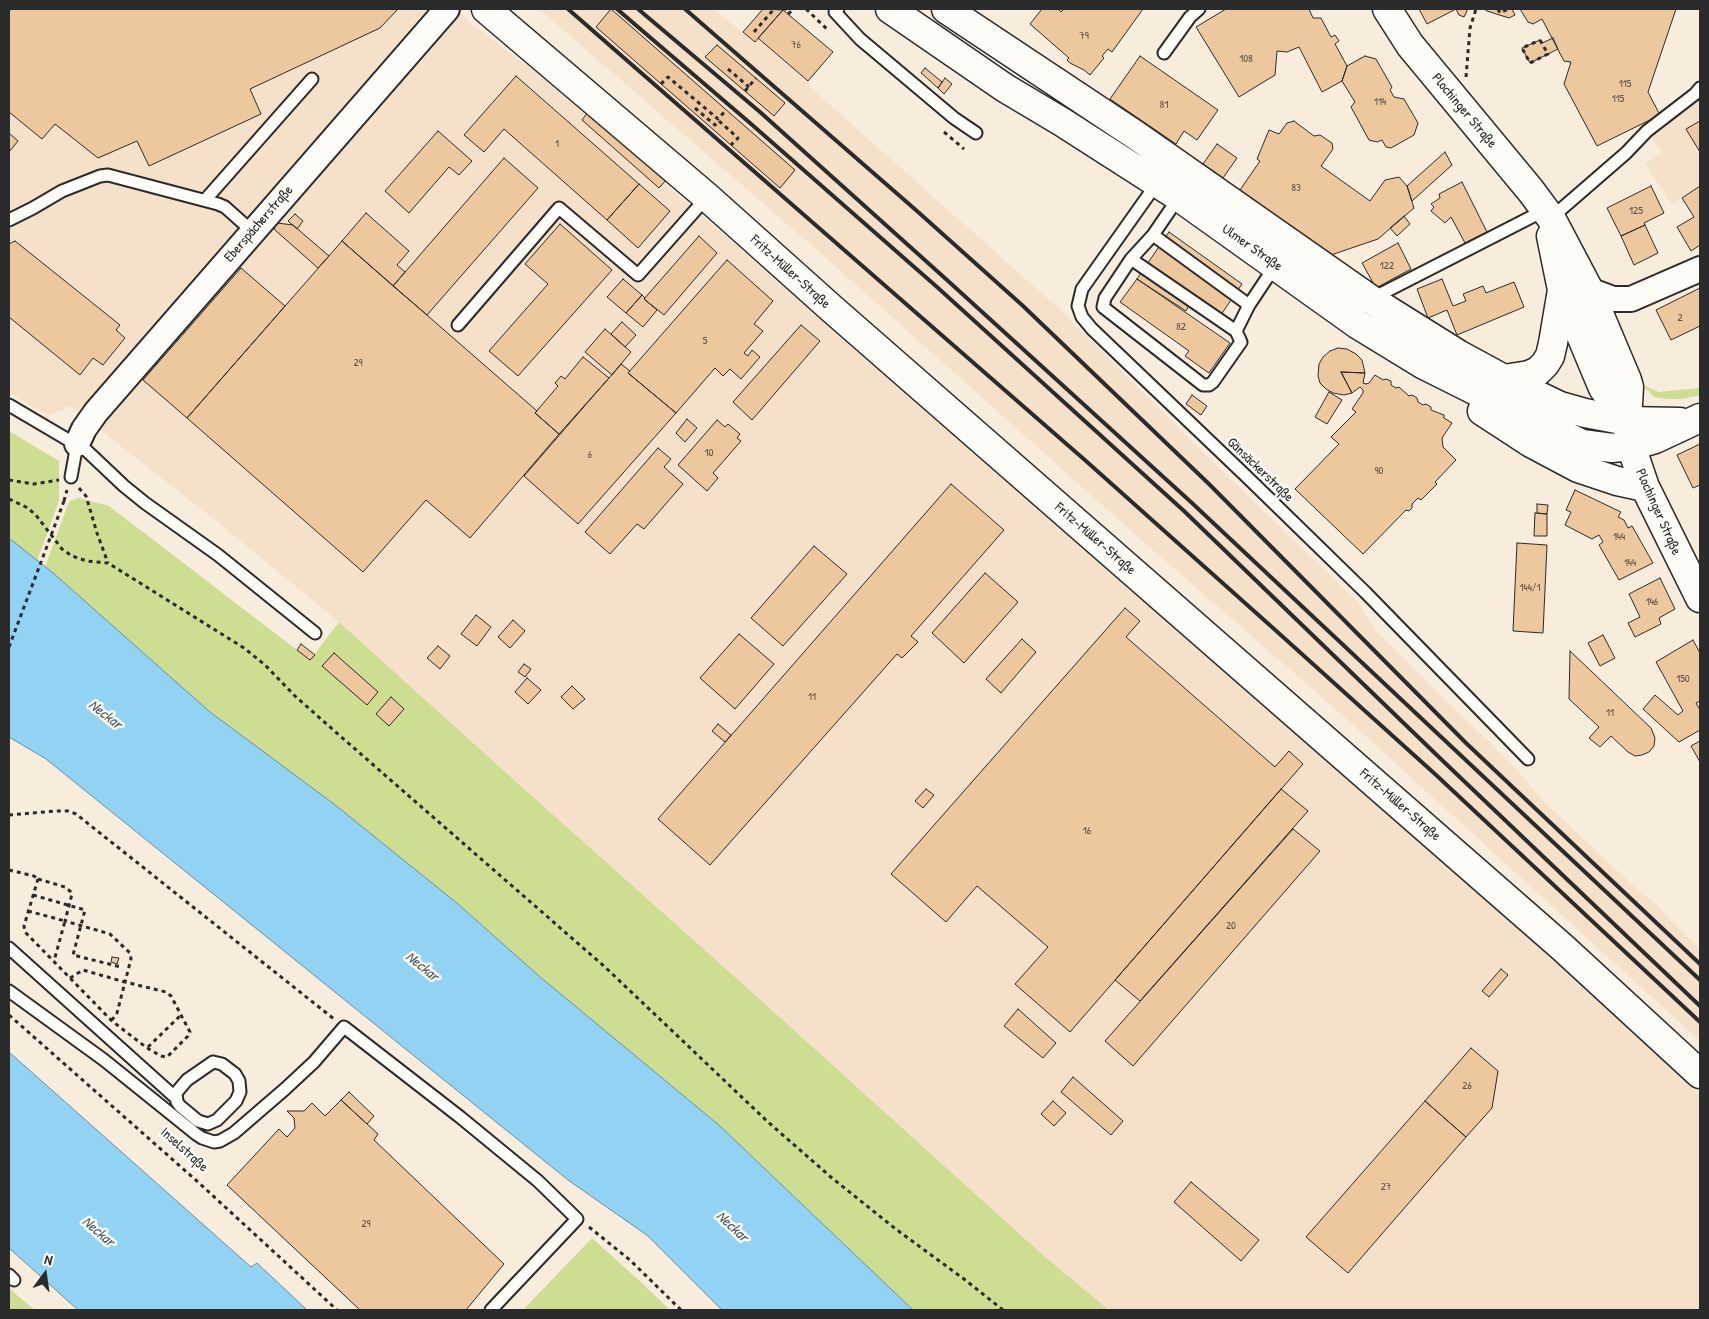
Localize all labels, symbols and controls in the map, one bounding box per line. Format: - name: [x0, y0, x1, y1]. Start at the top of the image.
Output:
- house number: 79: [1079, 29, 1089, 43]
- house number: 76: [791, 38, 801, 52]
- house number: 108: [1239, 52, 1253, 66]
- street label: Plochinger Straße: [1428, 70, 1500, 152]
- house number: 115: [1619, 77, 1631, 91]
- house number: 115: [1612, 92, 1624, 106]
- house number: 114: [1374, 95, 1386, 109]
- house number: 81: [1160, 98, 1168, 112]
- house number: 1: [555, 137, 559, 151]
- house number: 83: [1291, 181, 1301, 195]
- street label: Eberspächerstraße: [221, 182, 297, 266]
- house number: 125: [1629, 204, 1643, 218]
- street label: Ulmer Straße: [1218, 221, 1286, 275]
- street label: Fritz-Müller-Straße: [747, 232, 833, 312]
- house number: 122: [1380, 259, 1394, 273]
- house number: 2: [1677, 311, 1683, 325]
- house number: 82: [1176, 320, 1186, 334]
- house number: 5: [703, 334, 707, 348]
- house number: 29: [353, 356, 363, 370]
- street label: Gänsäckerstraße: [1223, 434, 1297, 506]
- house number: 10: [705, 446, 713, 460]
- house number: 6: [588, 448, 592, 462]
- house number: 90: [1375, 464, 1383, 478]
- street label: Plochinger Straße: [1632, 466, 1684, 558]
- street label: Fritz-Müller-Straße: [1051, 499, 1139, 579]
- house number: 144: [1613, 530, 1625, 544]
- house number: 144: [1624, 556, 1636, 570]
- house number: 144/1: [1520, 581, 1540, 595]
- house number: 146: [1646, 595, 1658, 609]
- house number: 150: [1676, 672, 1690, 686]
- house number: 11: [808, 690, 816, 704]
- water label: Neckar: [85, 696, 125, 734]
- house number: 11: [1606, 706, 1614, 720]
- street label: Fritz-Müller-Straße: [1356, 765, 1444, 845]
- house number: 16: [1083, 824, 1091, 838]
- house number: 20: [1226, 919, 1236, 933]
- water label: Neckar: [402, 948, 442, 986]
- house number: 26: [1462, 1079, 1472, 1093]
- street label: Inselstraße: [157, 1124, 211, 1176]
- house number: 27: [1381, 1180, 1391, 1194]
- water label: Neckar: [712, 1208, 752, 1246]
- water label: Neckar: [78, 1213, 118, 1251]
- house number: 29: [361, 1217, 371, 1231]
- north arrow: [20, 1249, 70, 1299]
- text: N: [43, 1249, 55, 1269]

